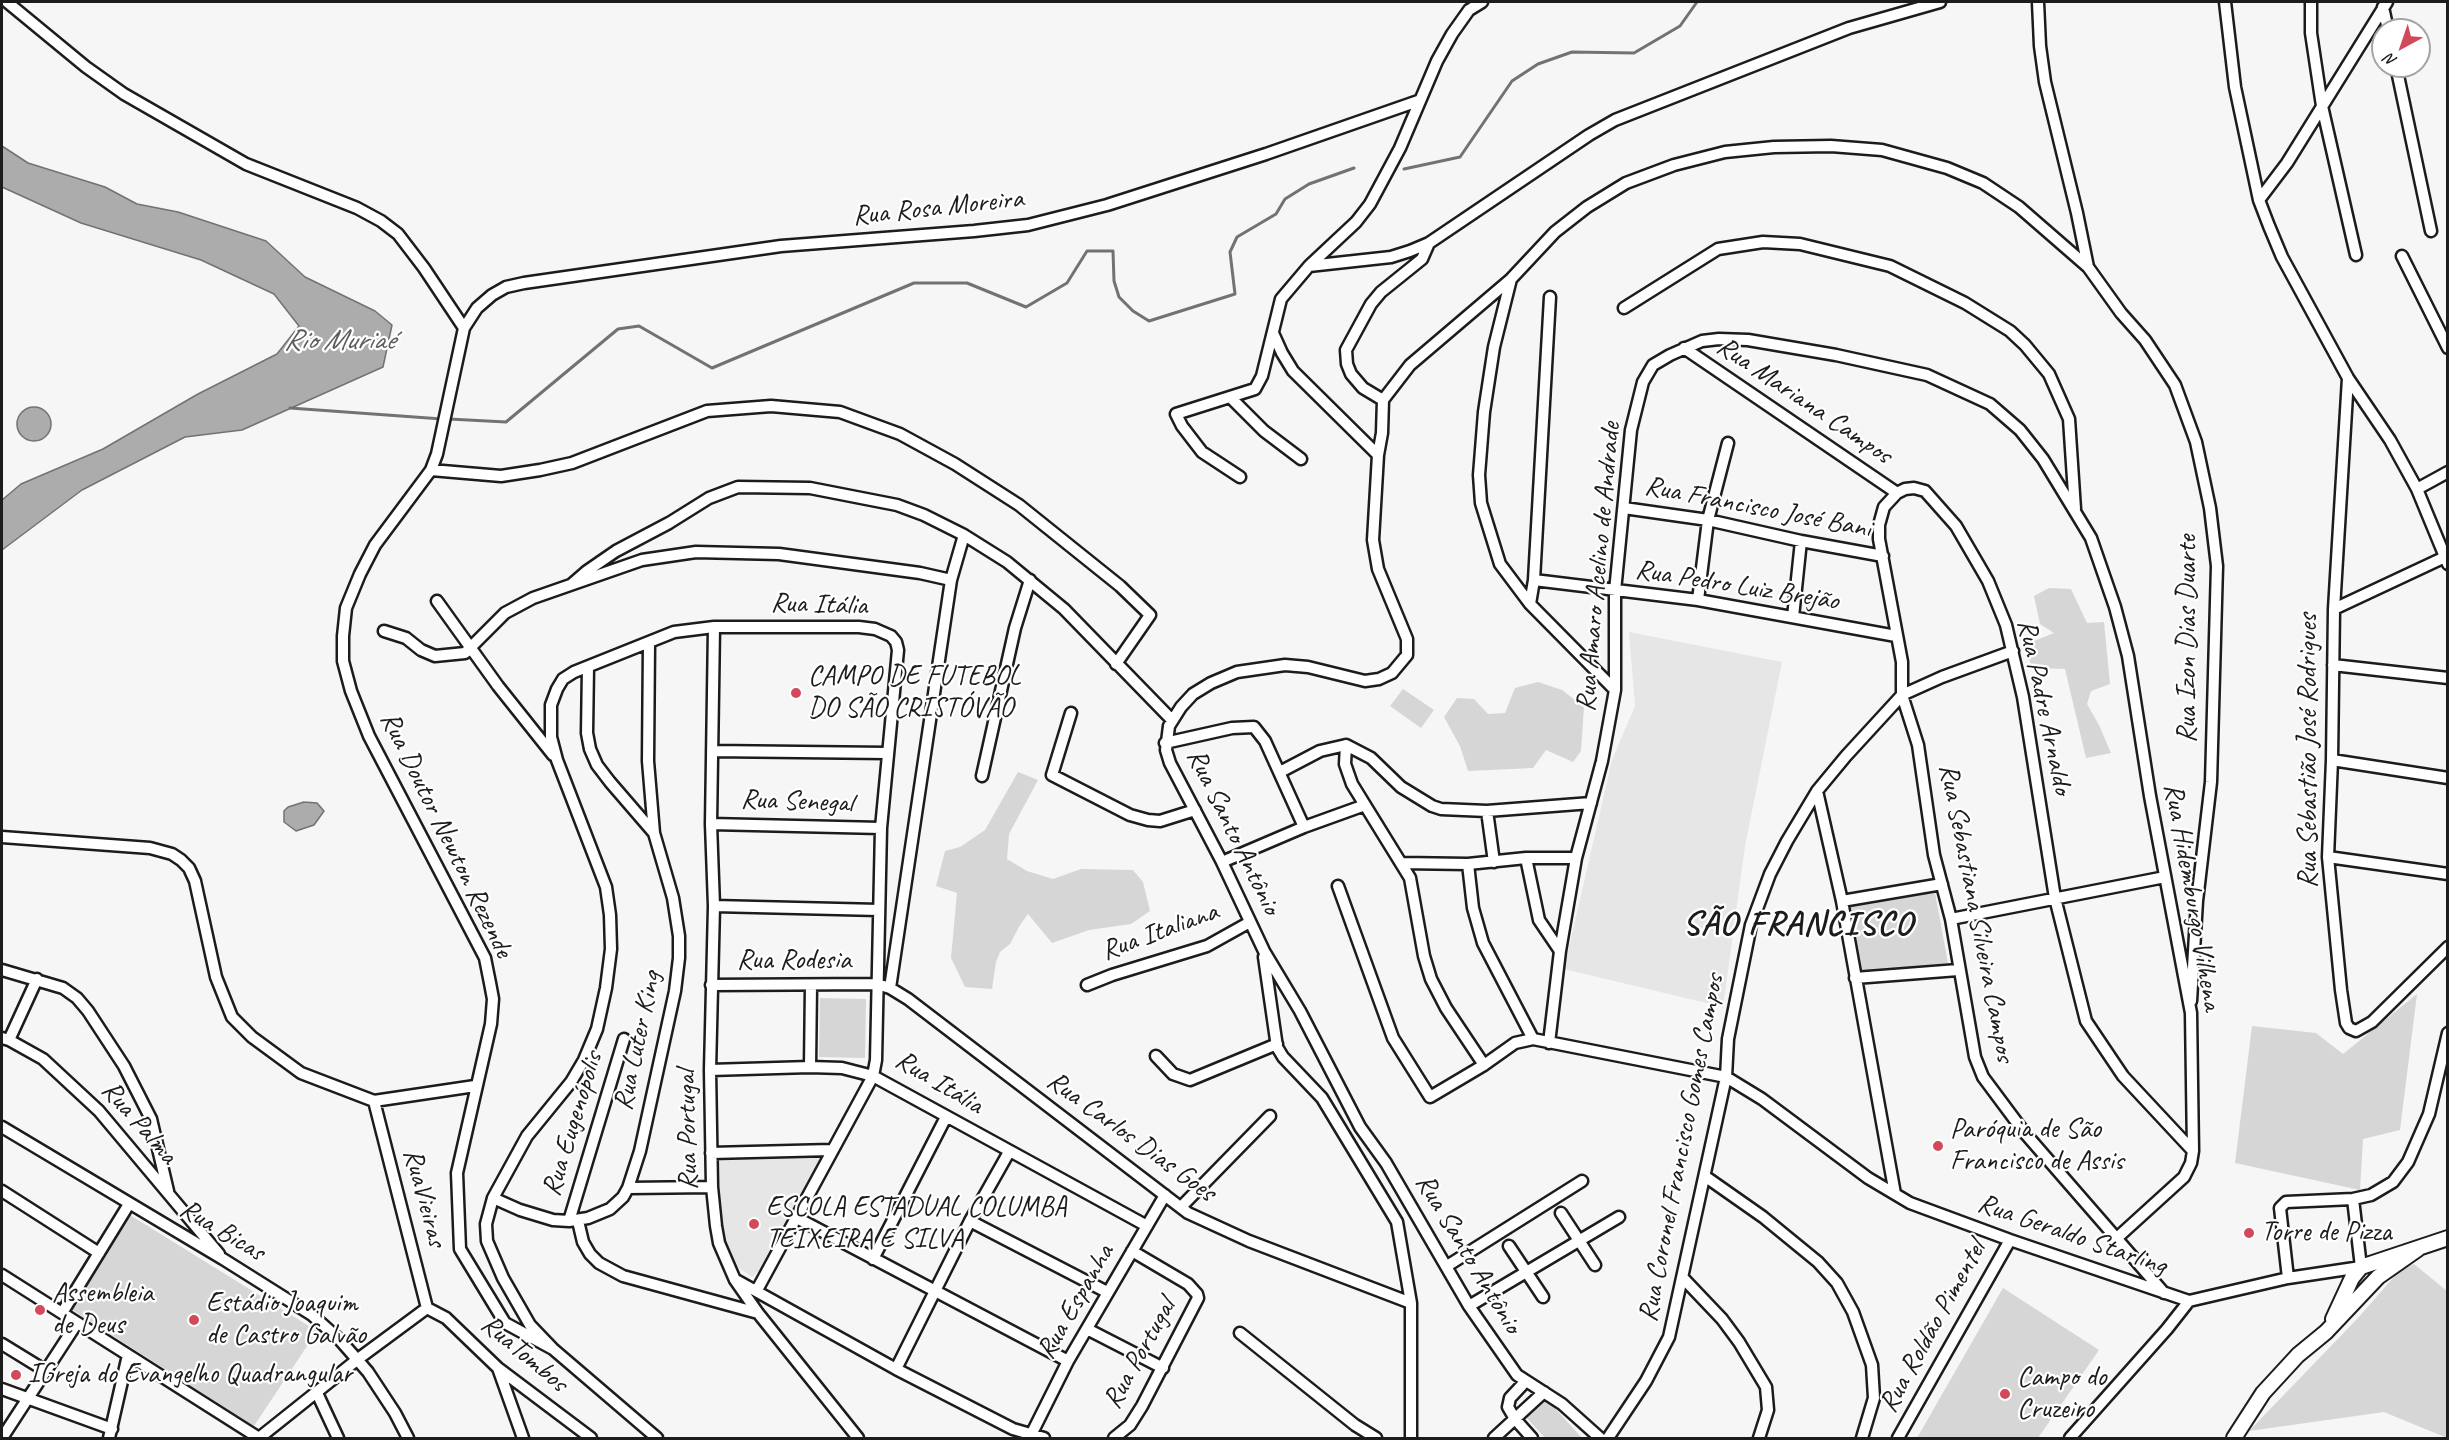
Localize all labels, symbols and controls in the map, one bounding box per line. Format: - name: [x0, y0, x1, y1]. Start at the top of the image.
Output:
- north arrow: [2371, 18, 2431, 78]
- text: N: [2380, 49, 2401, 71]
- street label: Rua Rosa Moreira: [851, 182, 1025, 234]
- water label: Rio Muriaé: [284, 323, 394, 359]
- street label: Rua Mariana Campos: [1710, 330, 1898, 472]
- street label: Rua Amaro Acelino de Andrade: [1570, 421, 1628, 713]
- street label: Rua Francisco José Bani: [1642, 470, 1874, 546]
- street label: Rua Izon Dias Duarte: [2171, 535, 2205, 743]
- street label: Rua Pedro Luiz Brejão: [1633, 553, 1841, 619]
- street label: Rua Itália: [770, 587, 868, 623]
- street label: Rua Sebastião José Rodrigues: [2292, 614, 2326, 888]
- street label: Rua Padre Arnaldo: [2009, 616, 2079, 798]
- place label: CAMPO DE FUTEBOL DO SÃO CRISTÓVÃO: [808, 660, 1020, 726]
- marker: CAMPO DE FUTEBOL DO SÃO CRISTÓVÃO: [789, 686, 803, 700]
- street label: Rua Doutor Newton Rezende: [372, 707, 520, 963]
- street label: Rua Santo Antônio: [1178, 744, 1288, 920]
- street label: Rua Sebastiana Silveira Campos: [1931, 761, 2021, 1065]
- street label: Rua Hidemburgo Vilhena: [2155, 781, 2229, 1013]
- street label: Rua Senegal: [740, 783, 854, 821]
- street label: Rua Italiana: [1097, 895, 1223, 969]
- district label: SÃO FRANCISCO: [1684, 905, 1912, 945]
- street label: Rua Rodesia: [737, 944, 851, 978]
- street label: Rua Luter King: [607, 969, 669, 1113]
- street label: Rua Coronel Francisco Gomes Campos: [1632, 971, 1732, 1325]
- street label: Rua Itália: [889, 1044, 989, 1122]
- street label: Rua Eugenópolis: [535, 1048, 611, 1200]
- street label: Rua Carlos Dias Goes: [1040, 1064, 1222, 1210]
- street label: Rua Portugal: [670, 1069, 706, 1191]
- street label: Rua Palma: [94, 1074, 184, 1172]
- place label: Paróquia de São Francisco de Assis: [1950, 1113, 2123, 1179]
- marker: Paróquia de São Francisco de Assis: [1931, 1139, 1945, 1153]
- street label: RuaVieiras: [395, 1145, 453, 1251]
- street label: Rua Santo Antônio: [1407, 1168, 1529, 1340]
- street label: Rua Geraldo Starling: [1973, 1187, 2171, 1283]
- place label: ESCOLA ESTADUAL COLUMBA TEIXEIRA E SILVA: [766, 1191, 1067, 1257]
- street label: Rua Bicas: [173, 1193, 271, 1269]
- place label: Torre de Pizza: [2261, 1216, 2391, 1250]
- marker: ESCOLA ESTADUAL COLUMBA TEIXEIRA E SILVA: [747, 1217, 761, 1231]
- marker: Torre de Pizza: [2242, 1226, 2256, 1240]
- street label: Rua Roldão Pimentel: [1872, 1235, 1994, 1419]
- street label: Rua Espanha: [1030, 1239, 1122, 1365]
- place label: Assembleia de Deus: [52, 1277, 153, 1343]
- place label: Estádio Joaquim de Castro Galvão: [206, 1287, 366, 1353]
- street label: Rua Portugal: [1096, 1293, 1184, 1415]
- marker: Assembleia de Deus: [33, 1303, 47, 1317]
- street label: RuaTombos: [474, 1308, 574, 1400]
- marker: Estádio Joaquim de Castro Galvão: [187, 1313, 201, 1327]
- place label: IGreja do Evangelho Quadrangular: [28, 1358, 352, 1392]
- place label: Campo do Cruzeiro: [2017, 1361, 2106, 1427]
- marker: IGreja do Evangelho Quadrangular: [9, 1368, 23, 1382]
- marker: Campo do Cruzeiro: [1998, 1387, 2012, 1401]

